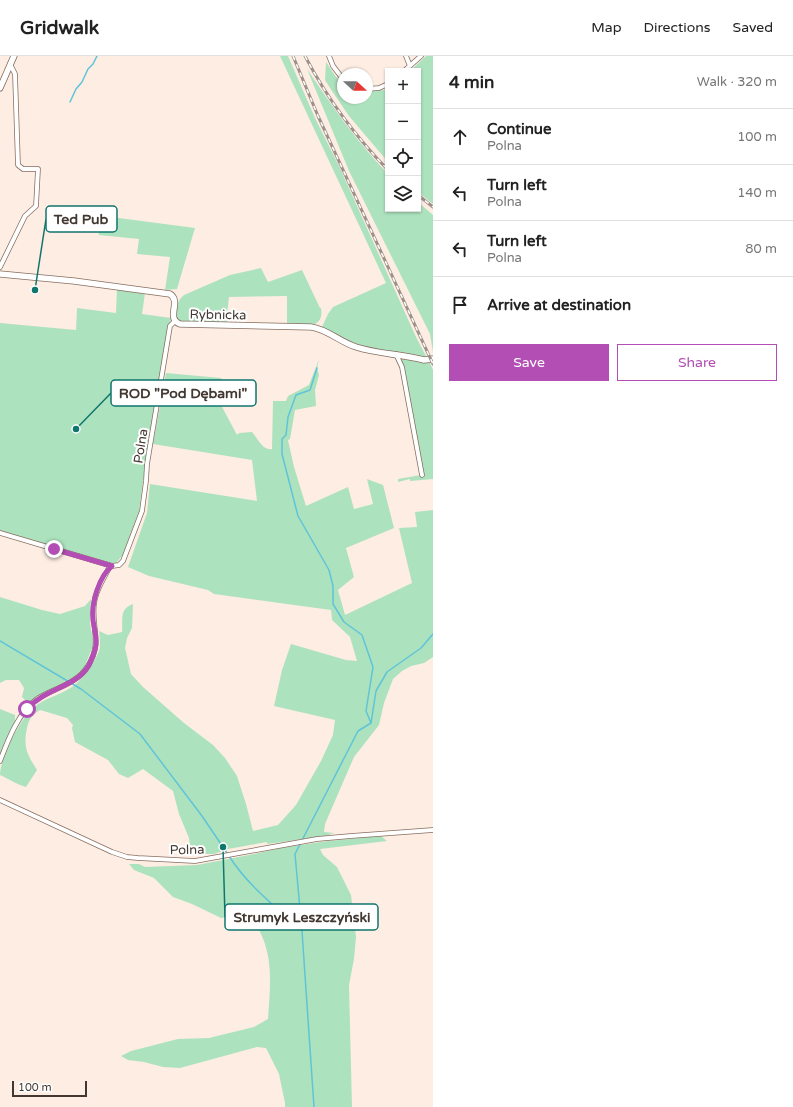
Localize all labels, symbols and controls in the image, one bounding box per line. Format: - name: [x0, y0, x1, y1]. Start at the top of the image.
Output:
- text: Gridwalk: [20, 17, 99, 39]
- text: Map: [591, 19, 622, 36]
- text: Directions: [644, 19, 711, 36]
- text: Saved: [733, 19, 773, 36]
- north arrow: [337, 68, 373, 104]
- map controls: [385, 68, 421, 212]
- button: +: [385, 68, 421, 104]
- text: 4 min: [449, 72, 494, 93]
- text: Walk · 320 m: [697, 74, 777, 90]
- button: −: [385, 104, 421, 140]
- text: Continue: [487, 120, 551, 138]
- icon: ahead: [449, 126, 471, 148]
- text: 100 m: [737, 129, 777, 145]
- text: Polna: [487, 138, 522, 154]
- button: locate: [385, 140, 421, 176]
- button: layers: [385, 176, 421, 212]
- text: Turn left: [487, 176, 547, 194]
- icon: left: [449, 182, 471, 204]
- text: 140 m: [737, 185, 777, 201]
- text: Polna: [487, 194, 522, 210]
- callout: Ted Pub: [46, 206, 117, 232]
- text: Ted Pub: [53, 211, 109, 228]
- text: Turn left: [487, 232, 547, 250]
- icon: left: [449, 238, 471, 260]
- text: 80 m: [745, 241, 777, 257]
- text: Polna: [487, 250, 522, 266]
- icon: arrive: [449, 294, 471, 316]
- text: Arrive at destination: [487, 296, 631, 314]
- street label: Rybnicka: [189, 307, 247, 323]
- button: Save: [449, 344, 609, 381]
- button: Share: [617, 344, 777, 381]
- callout: ROD "Pod Dębami": [111, 380, 256, 406]
- text: ROD "Pod Dębami": [119, 385, 247, 402]
- street label: Polna: [130, 428, 152, 465]
- route end: [45, 540, 63, 558]
- route start: [18, 700, 36, 718]
- street label: Polna: [169, 842, 205, 858]
- callout: Strumyk Leszczyński: [225, 904, 378, 930]
- text: Strumyk Leszczyński: [233, 909, 371, 926]
- scale bar: [12, 1079, 87, 1098]
- text: 100 m: [18, 1081, 52, 1094]

